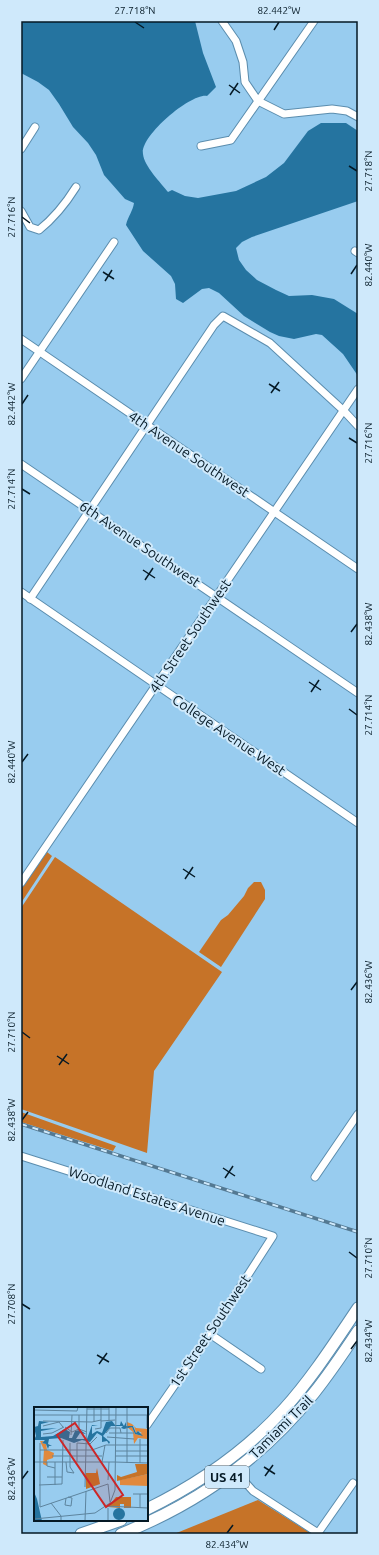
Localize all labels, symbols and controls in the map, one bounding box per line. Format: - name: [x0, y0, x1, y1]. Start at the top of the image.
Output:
- text: 27.718°N: [114, 5, 156, 16]
- text: 82.442°W: [257, 5, 301, 16]
- text: 27.718°N: [363, 150, 374, 192]
- text: 27.716°N: [6, 196, 17, 238]
- text: 82.440°W: [363, 243, 374, 287]
- text: 82.442°W: [6, 382, 17, 426]
- street label: 4th Avenue Southwest: [126, 408, 253, 501]
- text: 27.716°N: [363, 422, 374, 464]
- text: 27.714°N: [6, 468, 17, 510]
- street label: 6th Avenue Southwest: [77, 498, 204, 591]
- street label: 4th Street Southwest: [146, 576, 234, 696]
- text: 82.438°W: [363, 602, 374, 646]
- street label: College Avenue West: [169, 691, 289, 779]
- text: 27.714°N: [363, 694, 374, 736]
- text: 82.440°W: [6, 740, 17, 784]
- text: 82.436°W: [363, 960, 374, 1004]
- text: 27.710°N: [6, 1011, 17, 1053]
- text: 82.438°W: [6, 1098, 17, 1142]
- street label: Woodland Estates Avenue: [67, 1163, 227, 1229]
- text: 27.710°N: [363, 1237, 374, 1279]
- street label: 1st Street Southwest: [166, 1271, 254, 1390]
- text: 27.708°N: [6, 1283, 17, 1325]
- text: 82.434°W: [363, 1319, 374, 1363]
- street label: Tamiami Trail: [246, 1392, 316, 1462]
- inset map: [34, 1407, 148, 1521]
- text: 82.436°W: [6, 1457, 17, 1501]
- road number: US 41: [205, 1466, 249, 1488]
- text: 82.434°W: [205, 1539, 249, 1550]

